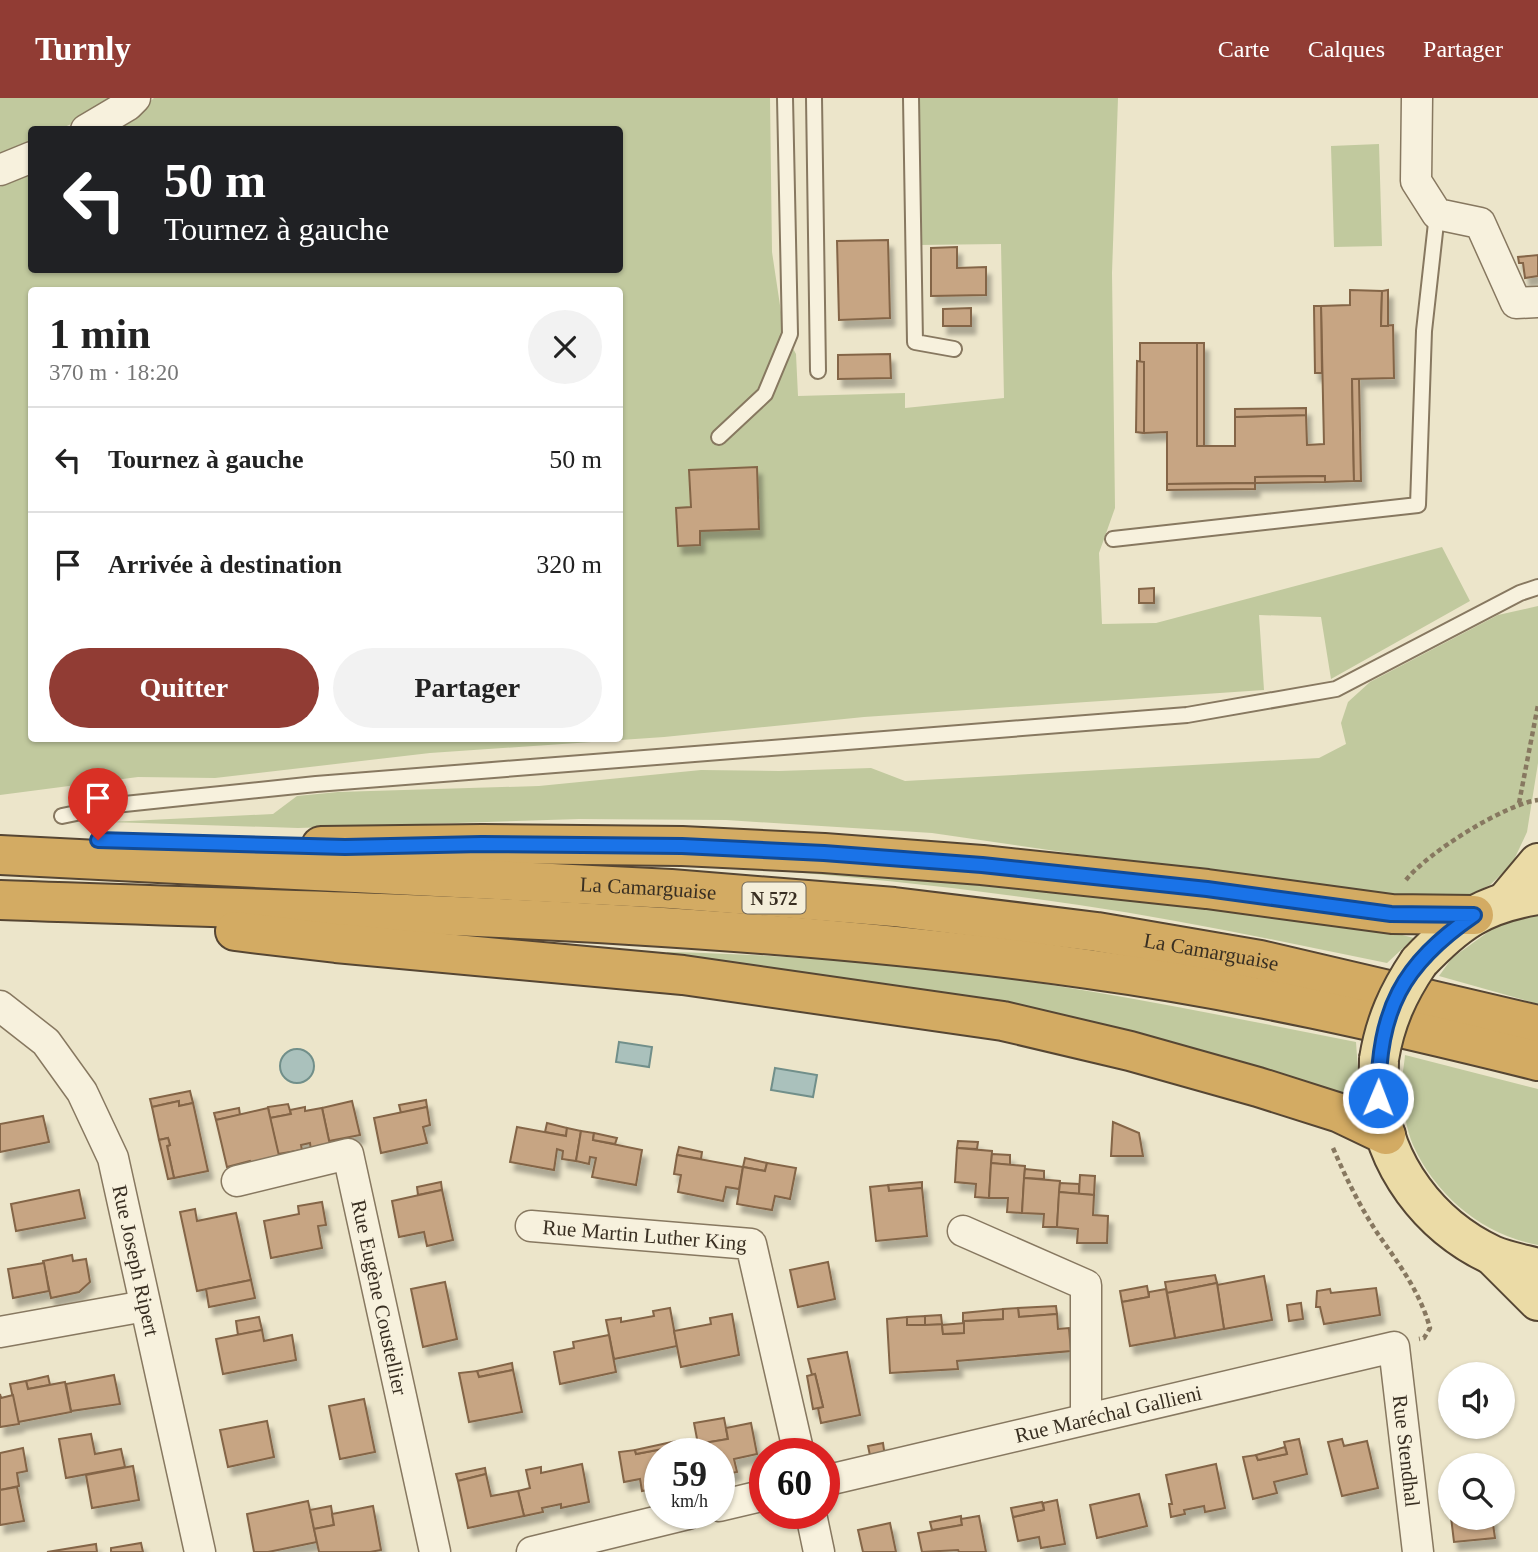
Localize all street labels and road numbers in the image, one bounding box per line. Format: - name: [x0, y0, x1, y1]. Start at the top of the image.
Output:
- street label: La Camarguaise: [579, 872, 717, 905]
- road number: N 572: [742, 883, 806, 914]
- street label: La Camarguaise: [1142, 928, 1281, 976]
- street label: Rue Joseph Ripert: [107, 1183, 164, 1339]
- street label: Rue Eugène Coustellier: [346, 1197, 412, 1397]
- street label: Rue Martin Luther King: [542, 1215, 748, 1256]
- street label: Rue Maréchal Gallieni: [1012, 1381, 1204, 1448]
- street label: Rue Stendhal: [1388, 1393, 1425, 1508]

